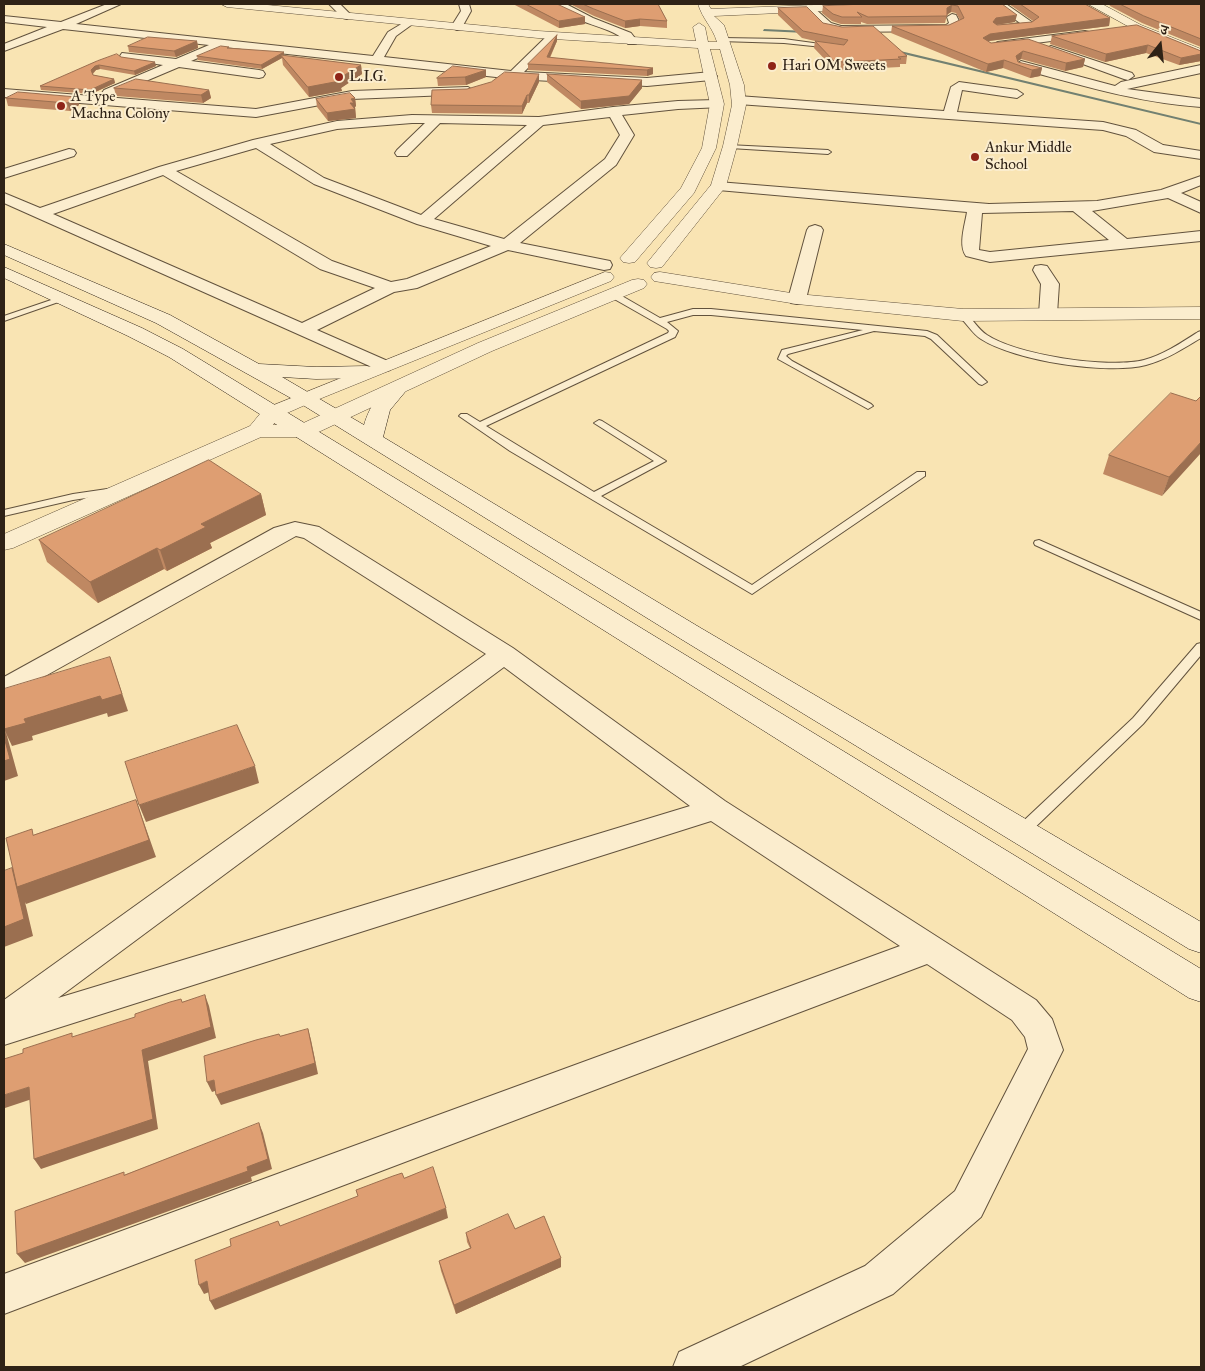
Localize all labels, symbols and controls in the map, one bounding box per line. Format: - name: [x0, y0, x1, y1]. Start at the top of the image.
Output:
- north arrow: [1135, 20, 1185, 70]
- text: उ: [1158, 21, 1170, 39]
- place label: Hari OM Sweets: [782, 57, 886, 75]
- marker: Hari OM Sweets: [766, 60, 778, 72]
- place label: L.I.G.: [349, 68, 386, 86]
- marker: L.I.G.: [333, 71, 345, 83]
- place label: A Type Machna Colony: [71, 88, 170, 123]
- marker: A Type Machna Colony: [55, 100, 67, 112]
- place label: Ankur Middle School: [985, 139, 1072, 174]
- marker: Ankur Middle School: [969, 151, 981, 163]

